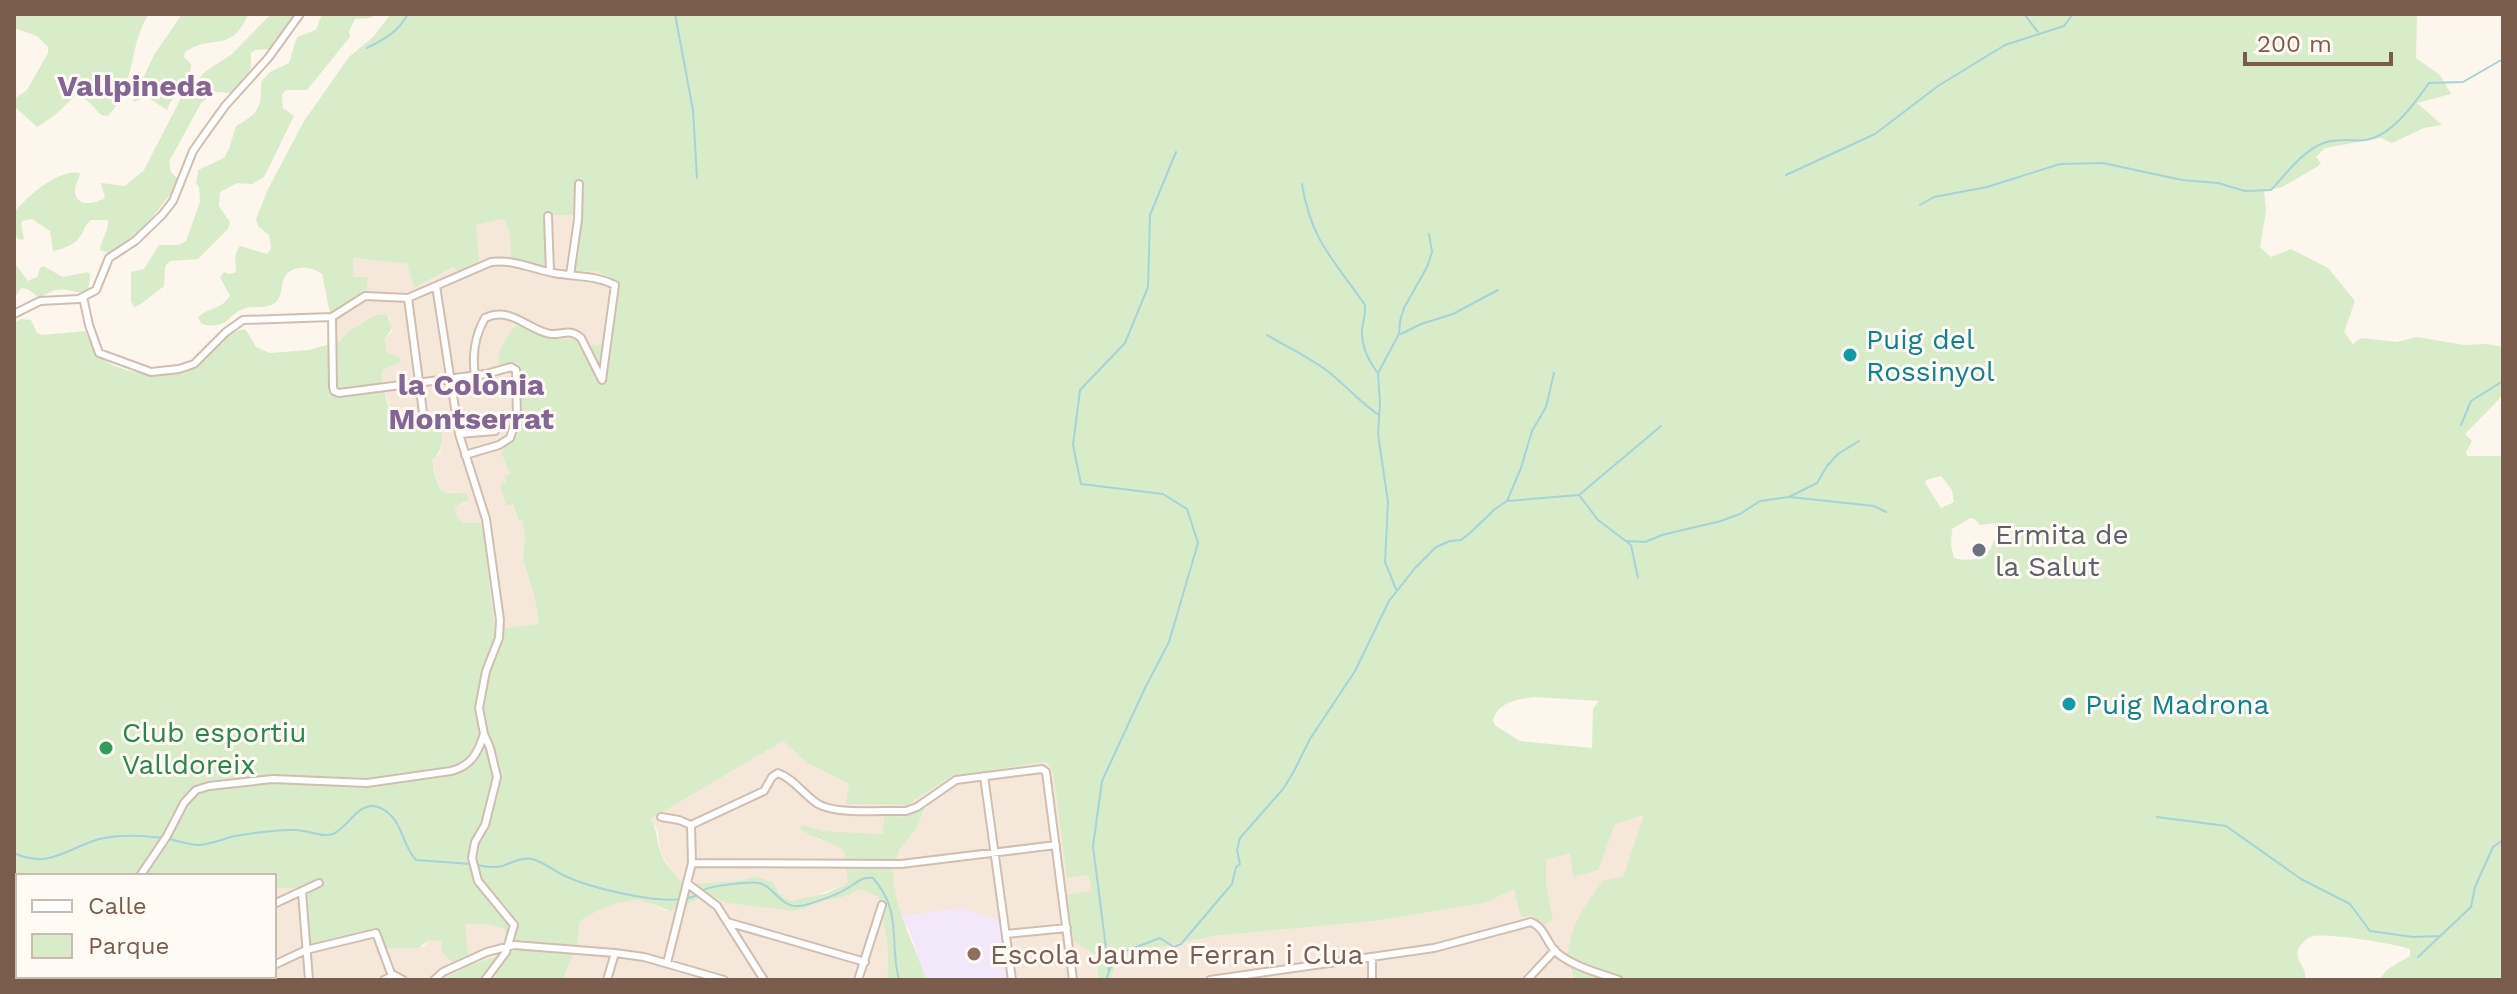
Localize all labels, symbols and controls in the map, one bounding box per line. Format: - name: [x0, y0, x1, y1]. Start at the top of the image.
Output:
- scale bar: [2245, 16, 2391, 66]
- text: 200 m: [2257, 30, 2332, 58]
- district label: Vallpineda: [57, 68, 213, 103]
- place label: Puig del Rossinyol: [1866, 323, 1995, 388]
- marker: Puig del Rossinyol: [1841, 346, 1859, 364]
- district label: la Colònia Montserrat: [388, 367, 554, 436]
- place label: Ermita de la Salut: [1995, 518, 2129, 583]
- marker: Ermita de la Salut: [1970, 541, 1988, 559]
- place label: Puig Madrona: [2085, 688, 2270, 721]
- marker: Puig Madrona: [2060, 695, 2078, 713]
- place label: Club esportiu Valldoreix: [122, 716, 306, 781]
- marker: Club esportiu Valldoreix: [97, 739, 115, 757]
- legend: [16, 874, 276, 978]
- text: Calle: [88, 892, 147, 920]
- text: Parque: [88, 932, 169, 960]
- place label: Escola Jaume Ferran i Clua: [990, 938, 1364, 971]
- marker: Escola Jaume Ferran i Clua: [965, 945, 983, 963]

